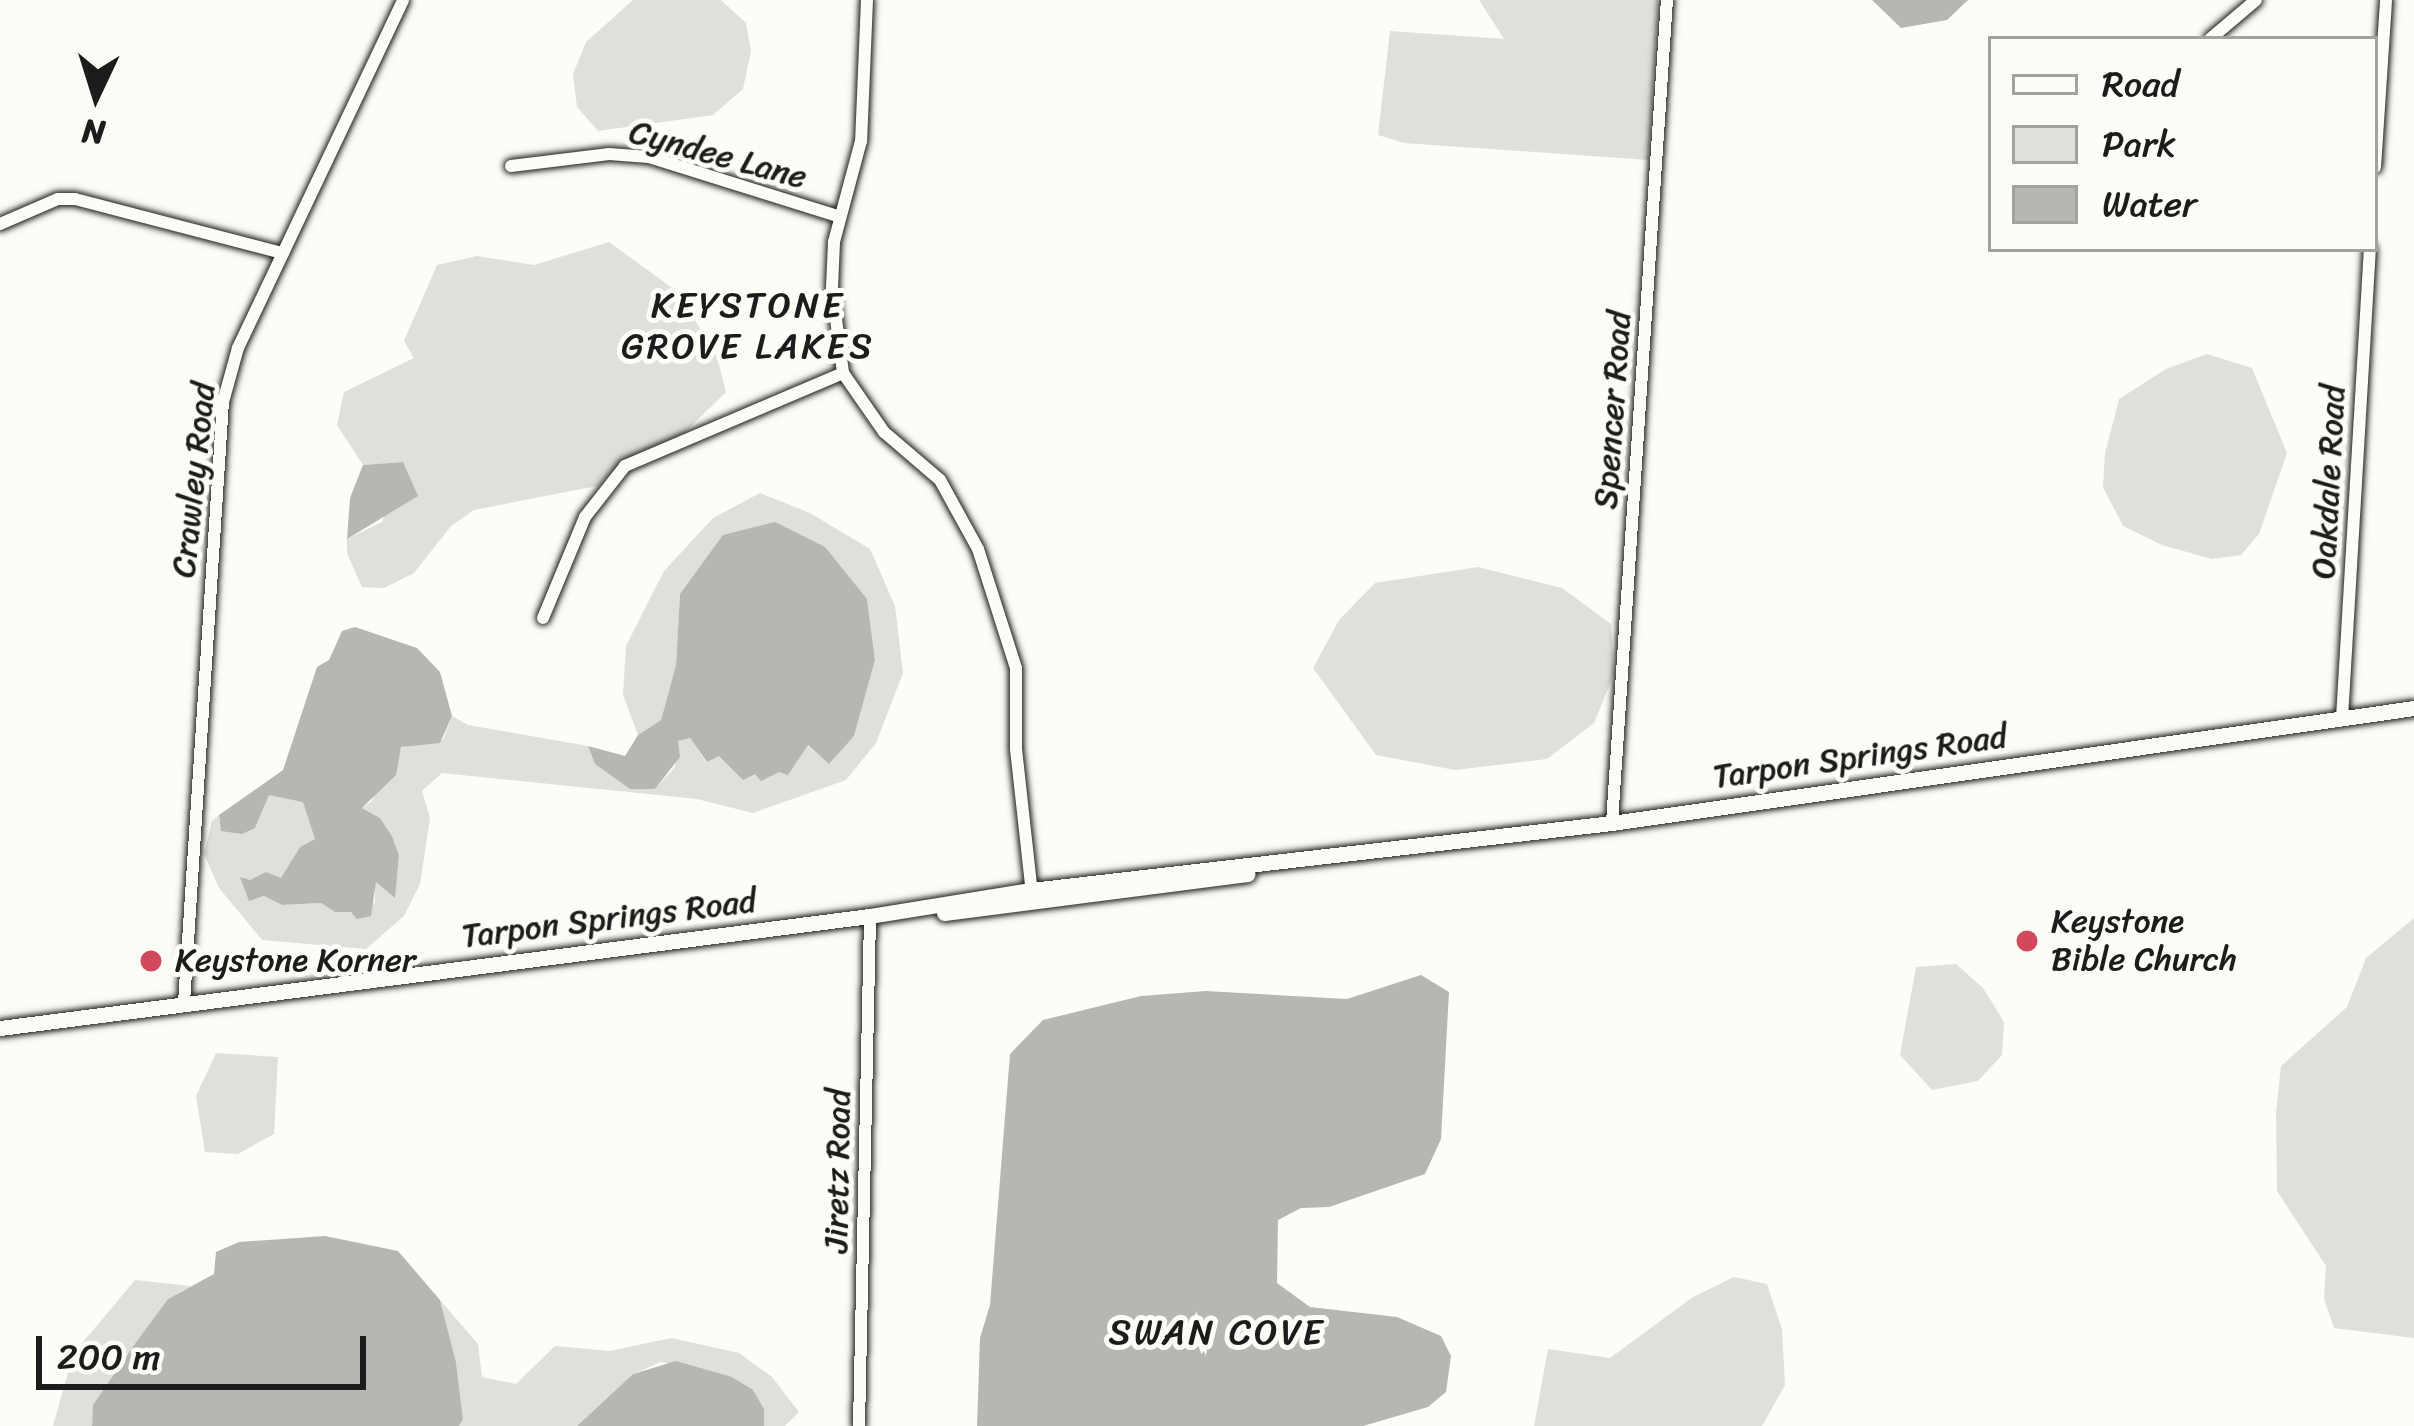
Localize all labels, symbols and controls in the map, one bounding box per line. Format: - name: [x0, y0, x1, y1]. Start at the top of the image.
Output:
- north arrow: [36, 36, 156, 156]
- legend: [1988, 36, 2378, 252]
- text: Road: [2102, 52, 2179, 116]
- text: N: [80, 102, 107, 162]
- street label: Cyndee Lane: [625, 112, 811, 198]
- text: Park: [2102, 112, 2176, 176]
- text: Water: [2102, 172, 2197, 236]
- district label: KEYSTONE GROVE LAKES: [622, 283, 874, 368]
- street label: Spencer Road: [1586, 309, 1640, 511]
- street label: Crawley Road: [164, 380, 224, 580]
- street label: Oakdale Road: [2304, 384, 2354, 580]
- street label: Tarpon Springs Road: [1711, 717, 2009, 797]
- street label: Tarpon Springs Road: [460, 881, 758, 957]
- place label: Keystone Bible Church: [2051, 902, 2237, 980]
- marker: Keystone Bible Church: [2014, 928, 2040, 954]
- place label: Keystone Korner: [175, 941, 415, 981]
- marker: Keystone Korner: [138, 948, 164, 974]
- street label: Jiretz Road: [817, 1088, 859, 1254]
- district label: SWAN COVE: [1105, 1311, 1329, 1355]
- scale bar: [42, 1312, 372, 1386]
- text: 200 m: [57, 1325, 160, 1389]

